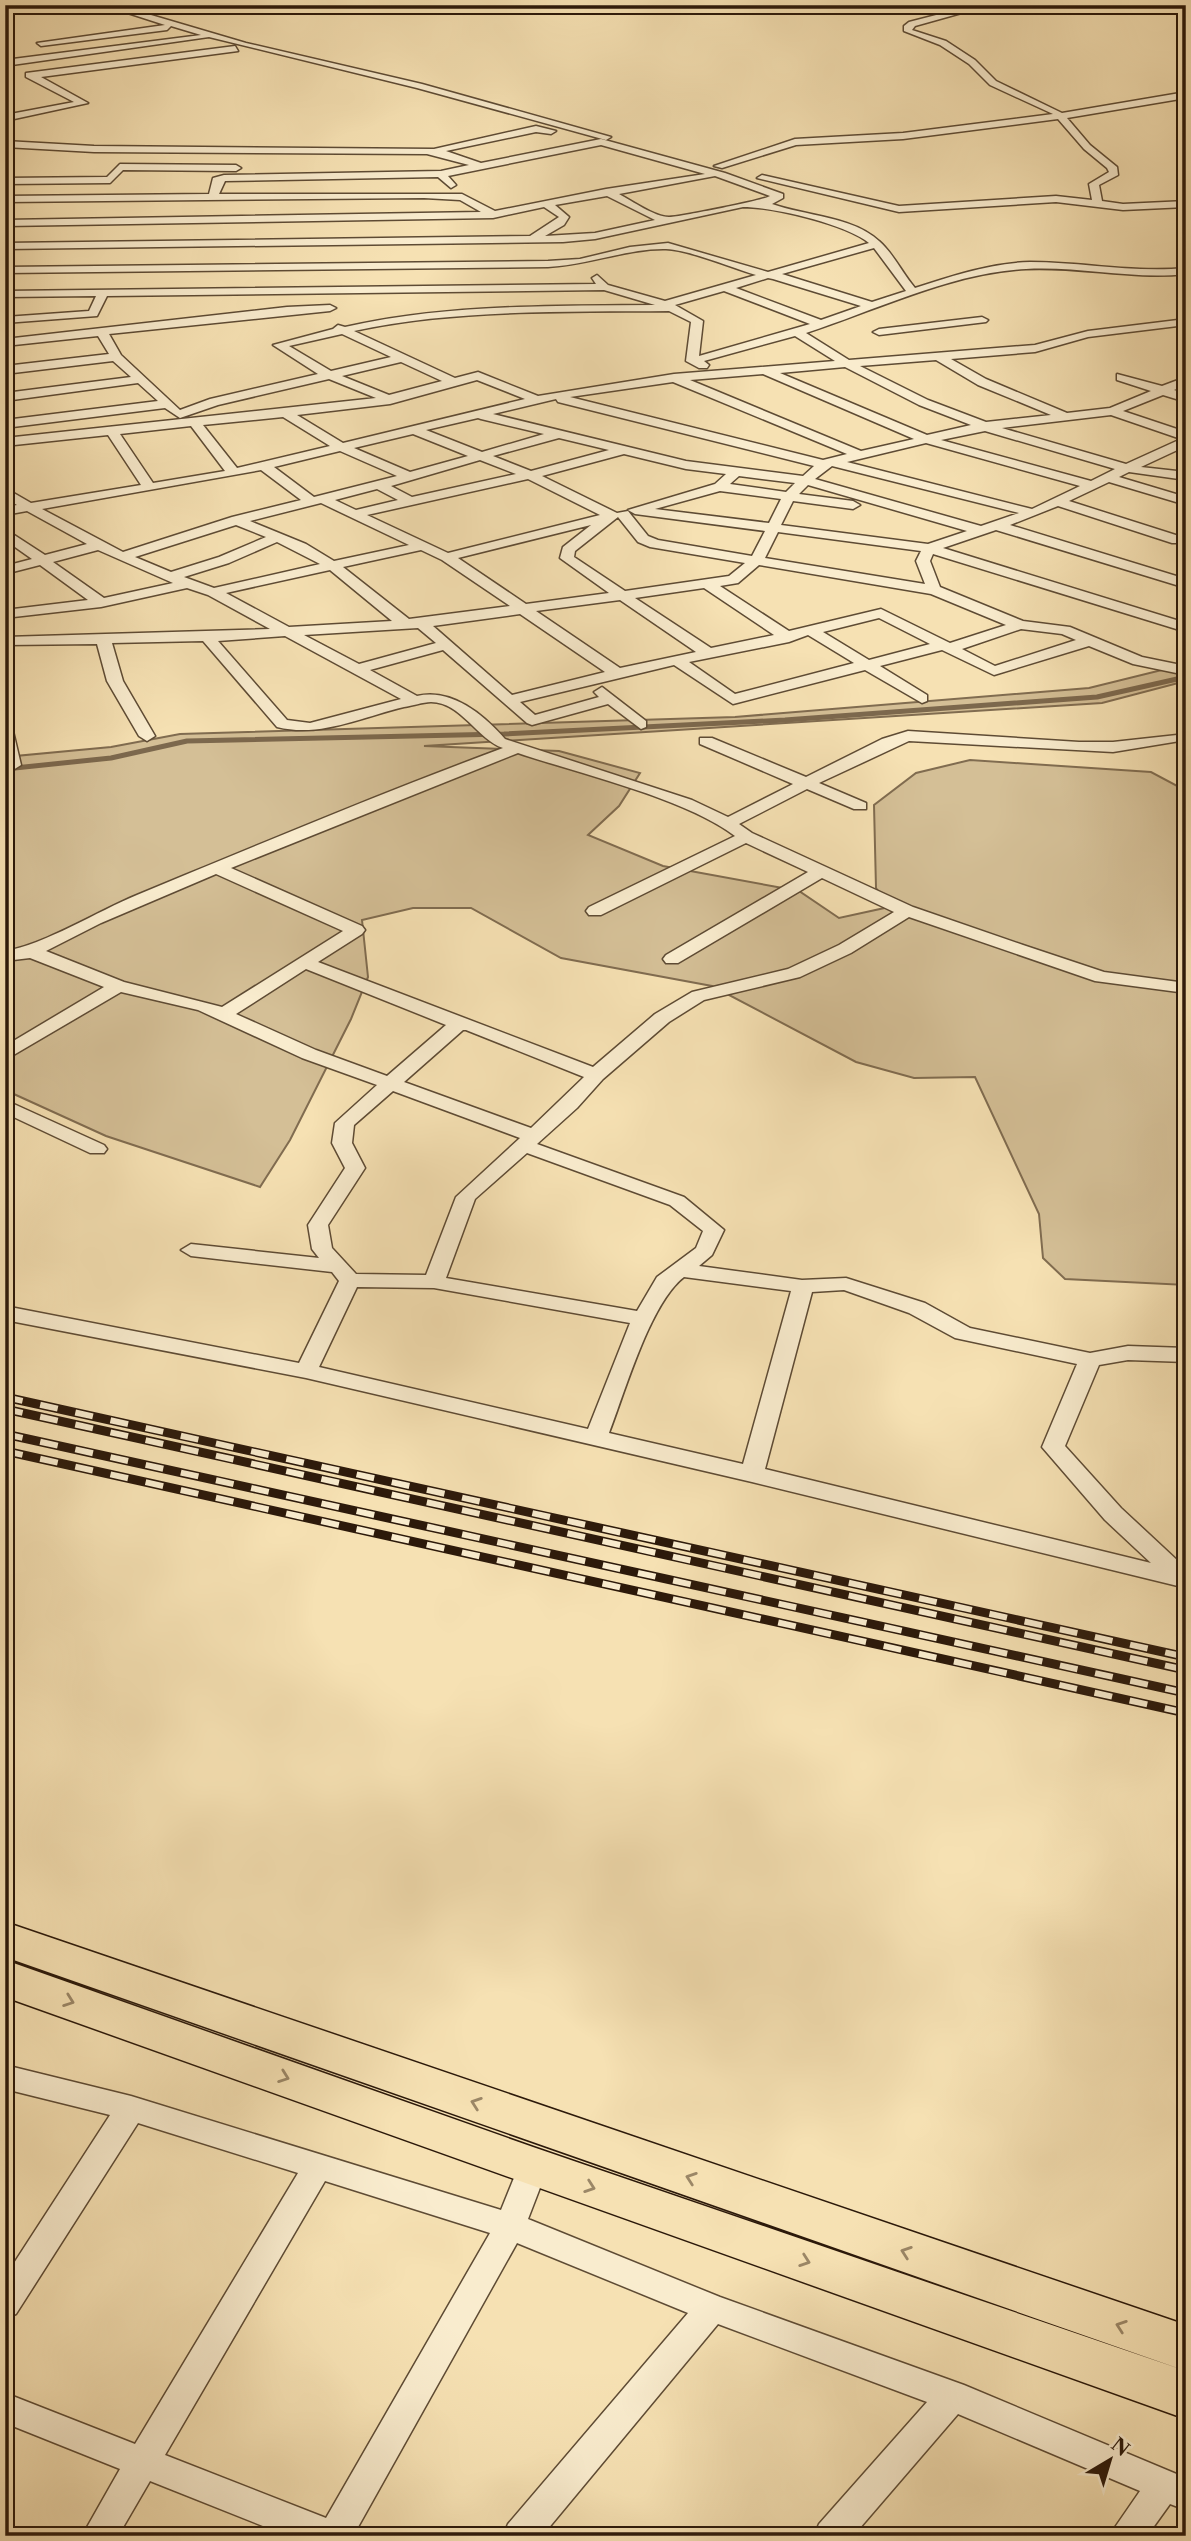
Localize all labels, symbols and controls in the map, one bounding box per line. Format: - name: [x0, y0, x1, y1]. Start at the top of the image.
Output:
- one-way arrow: [63, 1992, 75, 2006]
- one-way arrow: [277, 2069, 289, 2083]
- one-way arrow: [471, 2097, 483, 2111]
- one-way arrow: [686, 2172, 698, 2186]
- one-way arrow: [584, 2179, 596, 2193]
- one-way arrow: [901, 2246, 913, 2260]
- one-way arrow: [799, 2253, 811, 2267]
- one-way arrow: [1116, 2320, 1128, 2334]
- north arrow: [1076, 2426, 1146, 2496]
- text: N: [1107, 2433, 1134, 2461]

